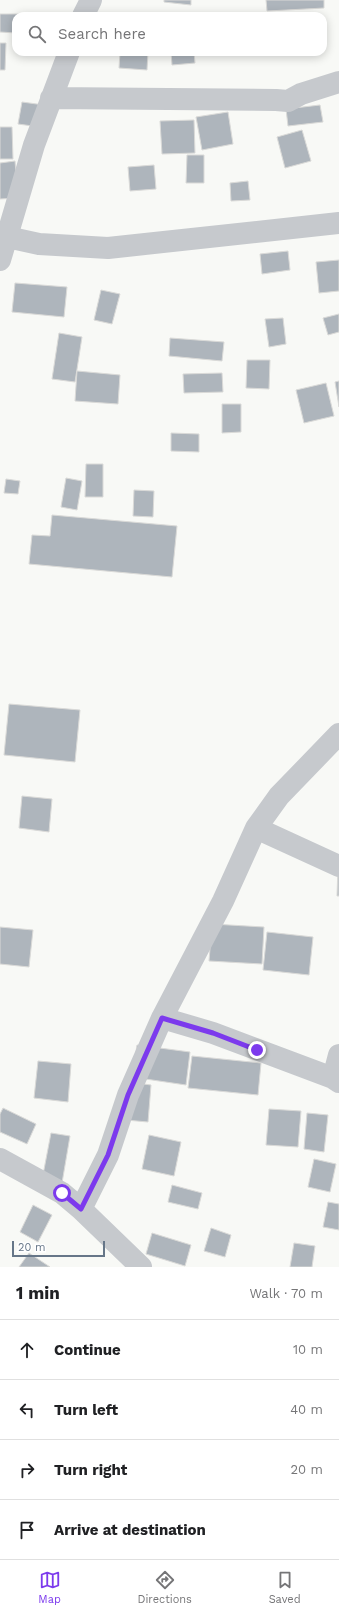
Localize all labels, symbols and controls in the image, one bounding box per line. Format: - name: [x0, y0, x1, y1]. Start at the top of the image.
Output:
- search box: [12, 12, 327, 56]
- icon: search: [26, 23, 48, 45]
- text: Search here: [58, 25, 146, 43]
- route end: [248, 1041, 266, 1059]
- route start: [53, 1184, 71, 1202]
- scale bar: [12, 1239, 105, 1258]
- text: 20 m: [18, 1241, 46, 1254]
- text: 1 min: [16, 1283, 60, 1303]
- text: Walk · 70 m: [249, 1286, 323, 1301]
- icon: ahead: [16, 1339, 38, 1361]
- text: Continue: [54, 1341, 121, 1359]
- text: 10 m: [293, 1342, 323, 1357]
- icon: left: [16, 1399, 38, 1421]
- text: Turn left: [54, 1401, 118, 1419]
- text: 40 m: [290, 1402, 323, 1417]
- icon: right: [16, 1459, 38, 1481]
- text: Turn right: [54, 1461, 127, 1479]
- text: 20 m: [291, 1462, 323, 1477]
- icon: arrive: [16, 1519, 38, 1541]
- text: Arrive at destination: [54, 1521, 206, 1539]
- tab: Map: [38, 1569, 61, 1606]
- tab: Directions: [138, 1569, 192, 1606]
- tab: Saved: [269, 1569, 301, 1606]

